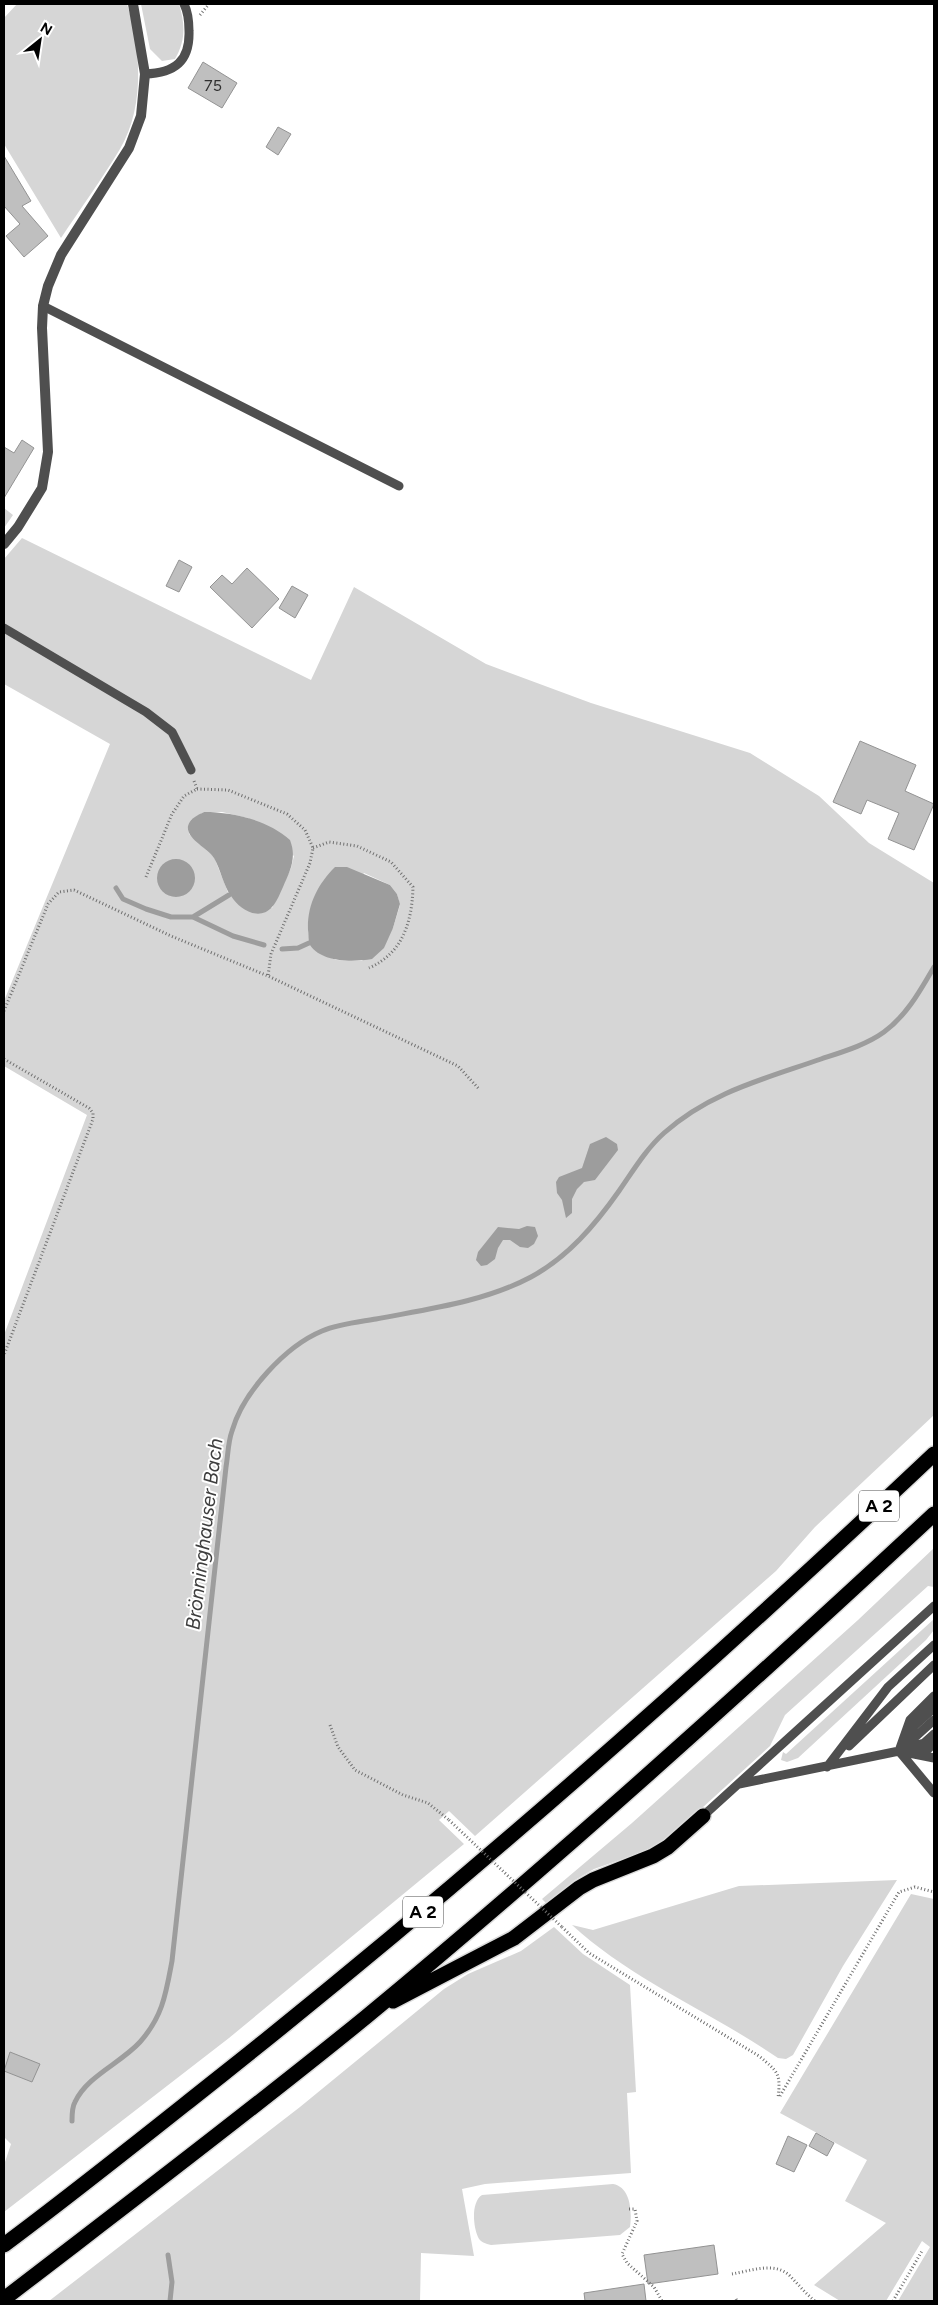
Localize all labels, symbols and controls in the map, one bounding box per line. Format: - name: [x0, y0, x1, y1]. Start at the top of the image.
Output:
- north arrow: [15, 15, 65, 65]
- text: N: [37, 19, 55, 39]
- house number: 75: [204, 76, 222, 95]
- water label: Brönninghauser Bach: [180, 1437, 228, 1631]
- road number: A 2: [859, 1490, 899, 1522]
- road number: A 2: [403, 1896, 443, 1928]

